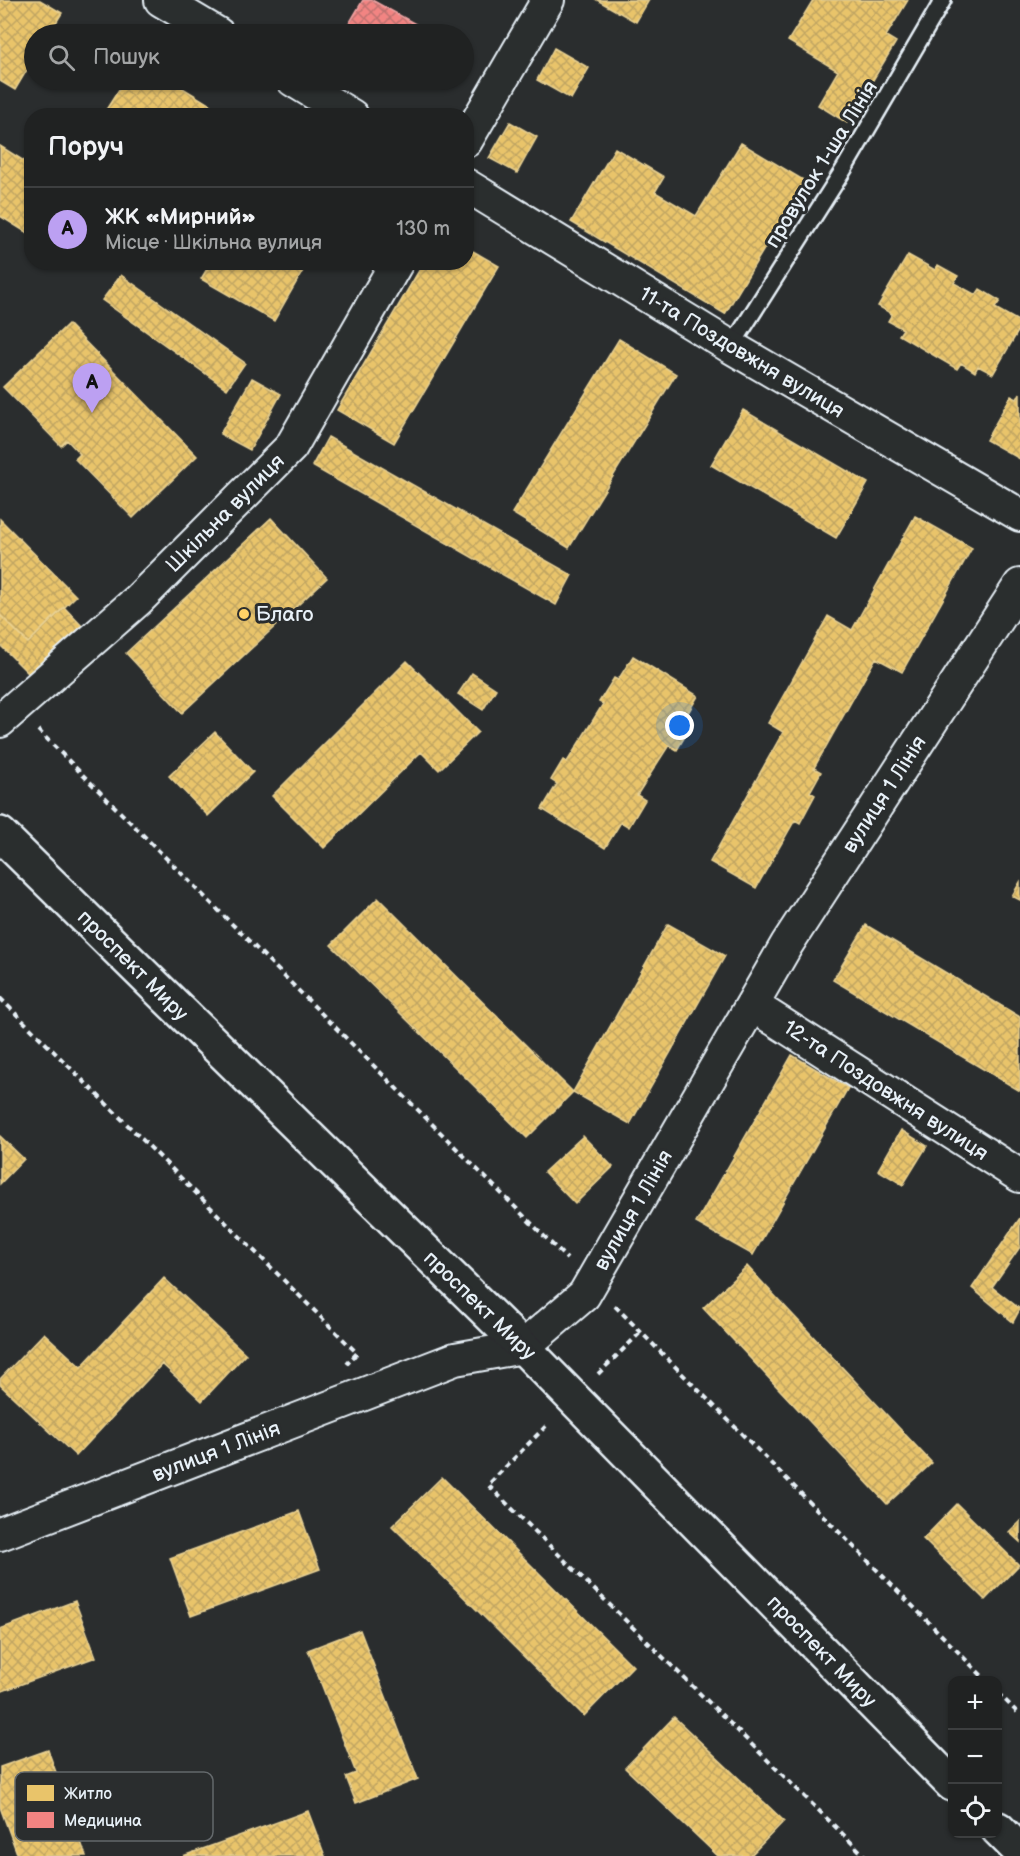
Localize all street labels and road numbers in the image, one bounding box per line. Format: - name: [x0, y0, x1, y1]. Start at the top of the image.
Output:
- street label: провулок 1-ша Лінія: [760, 76, 883, 253]
- street label: 11-та Поздовжня вулиця: [635, 281, 849, 424]
- street label: Шкільна вулиця: [161, 449, 290, 578]
- street label: вулиця 1 Лінія: [837, 731, 932, 858]
- street label: проспект Миру: [72, 905, 194, 1026]
- street label: 12-та Поздовжня вулиця: [779, 1015, 993, 1166]
- street label: вулиця 1 Лінія: [589, 1146, 678, 1275]
- street label: проспект Миру: [418, 1245, 541, 1365]
- street label: вулиця 1 Лінія: [149, 1416, 284, 1487]
- street label: проспект Миру: [762, 1590, 882, 1713]

